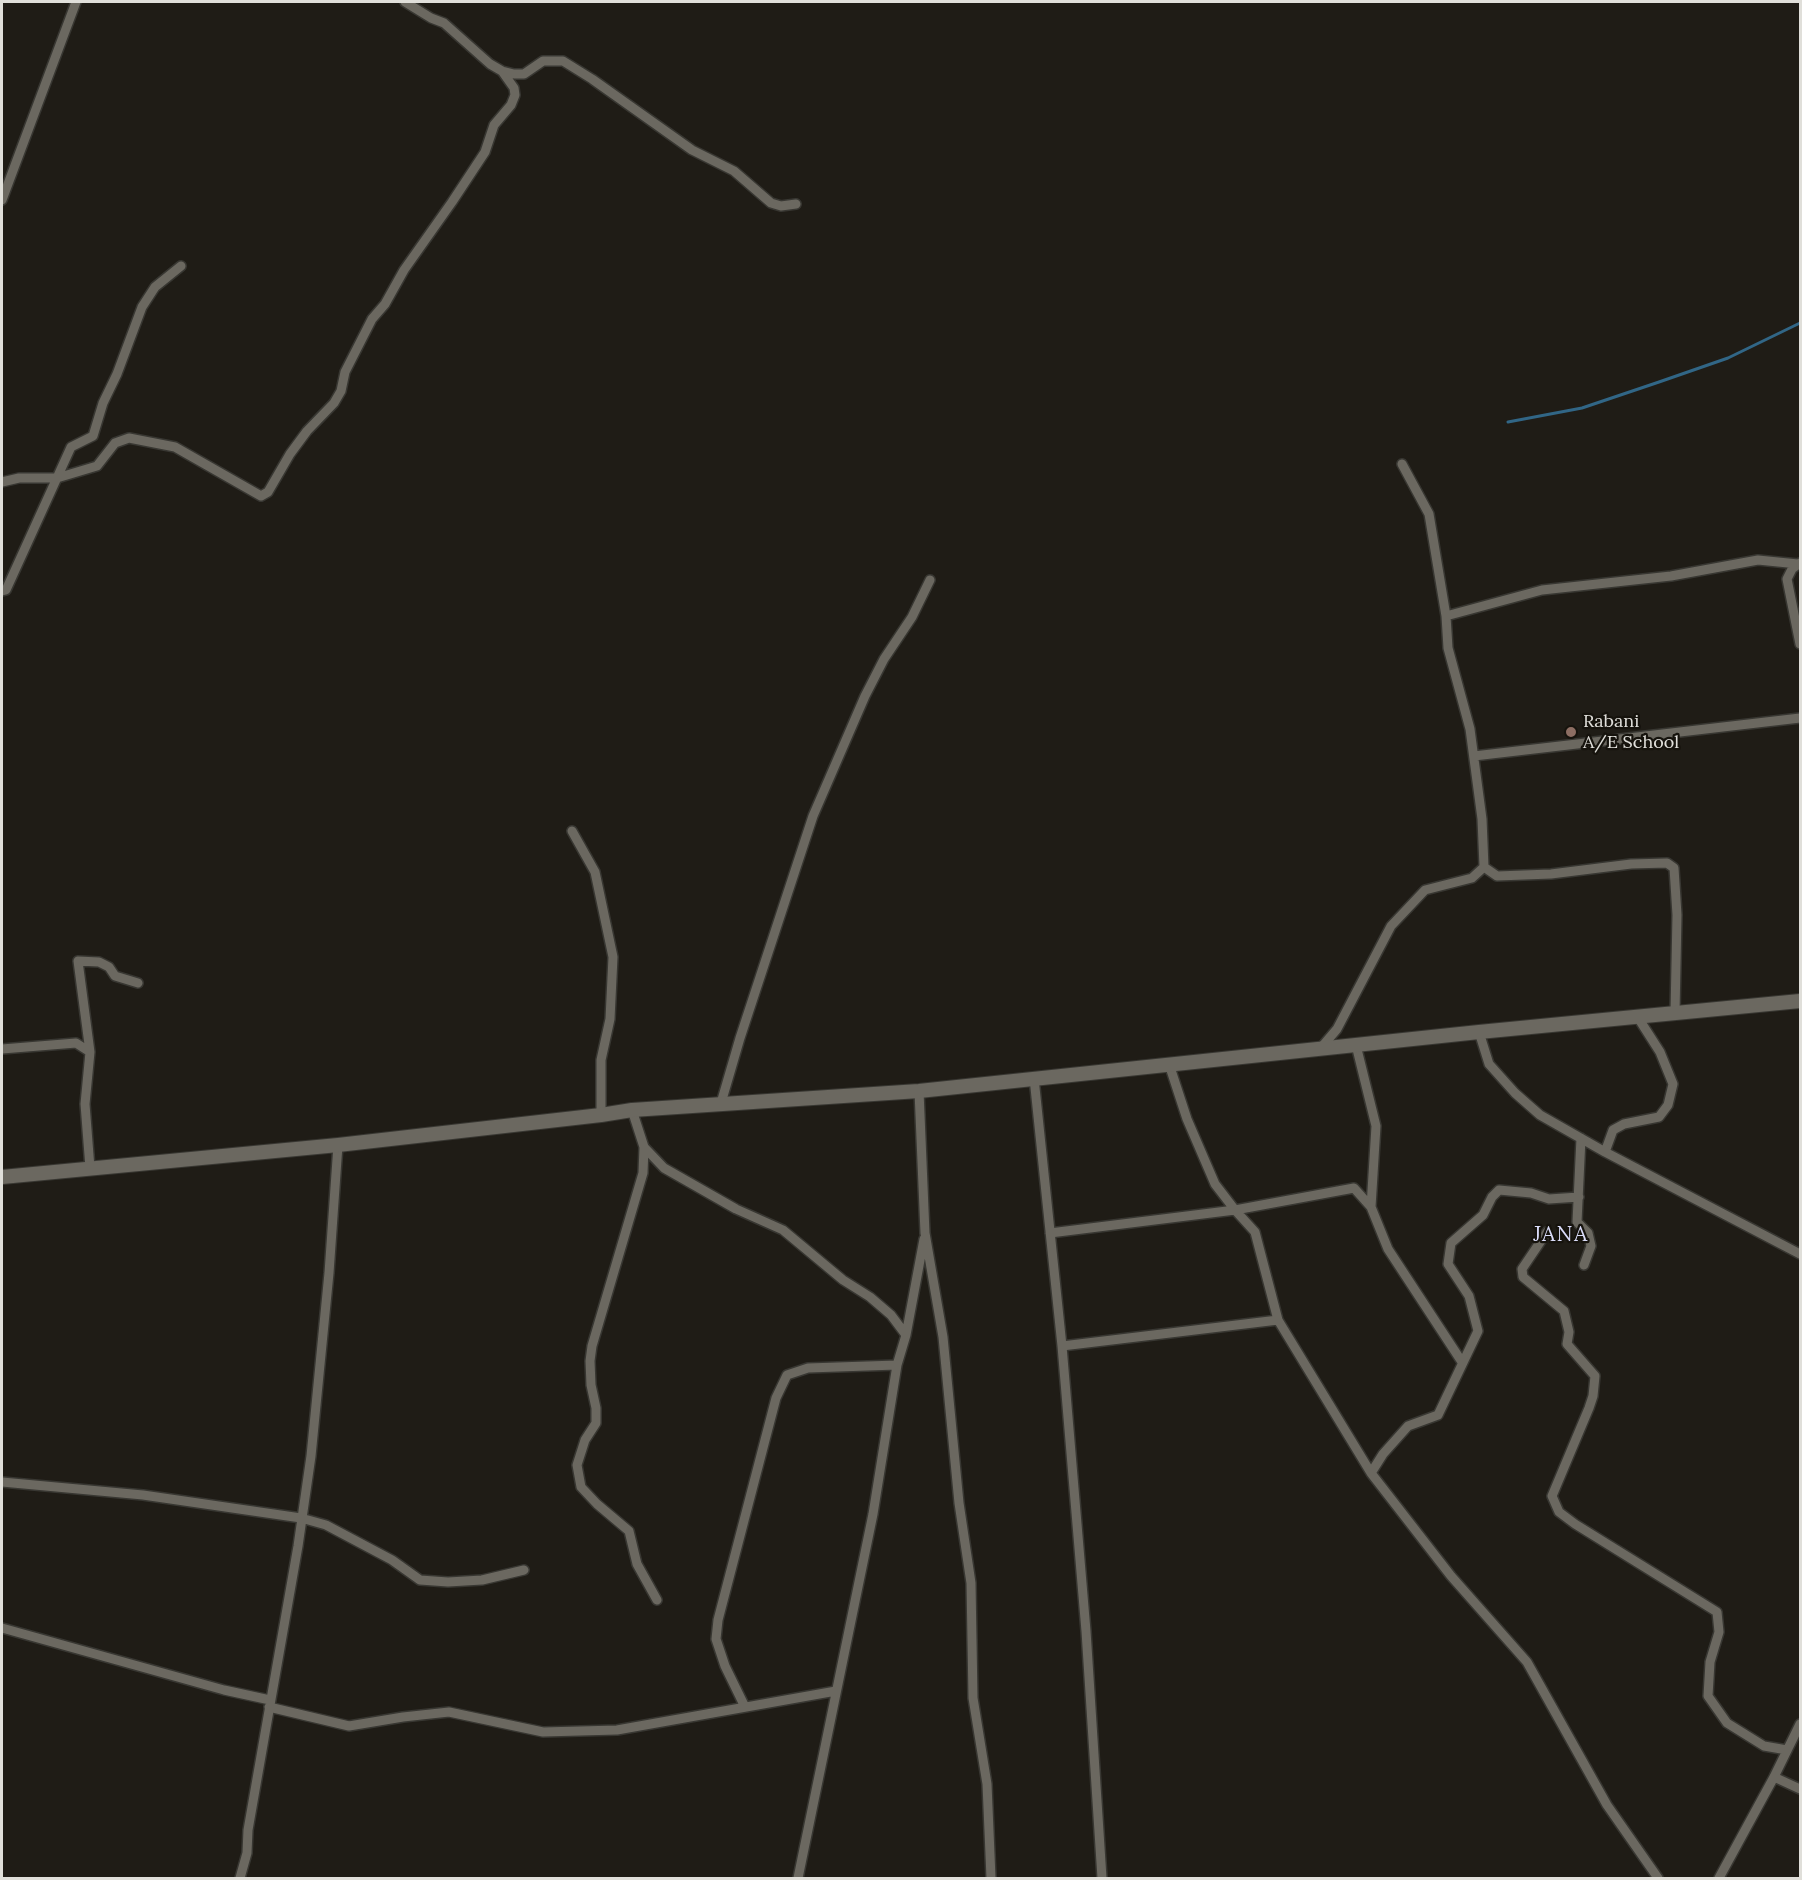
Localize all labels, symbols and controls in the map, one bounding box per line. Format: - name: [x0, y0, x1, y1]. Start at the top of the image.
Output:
- place label: Rabani A/E School: [1583, 711, 1679, 754]
- marker: Rabani A/E School: [1564, 725, 1578, 739]
- district label: JANA: [1533, 1222, 1589, 1248]

